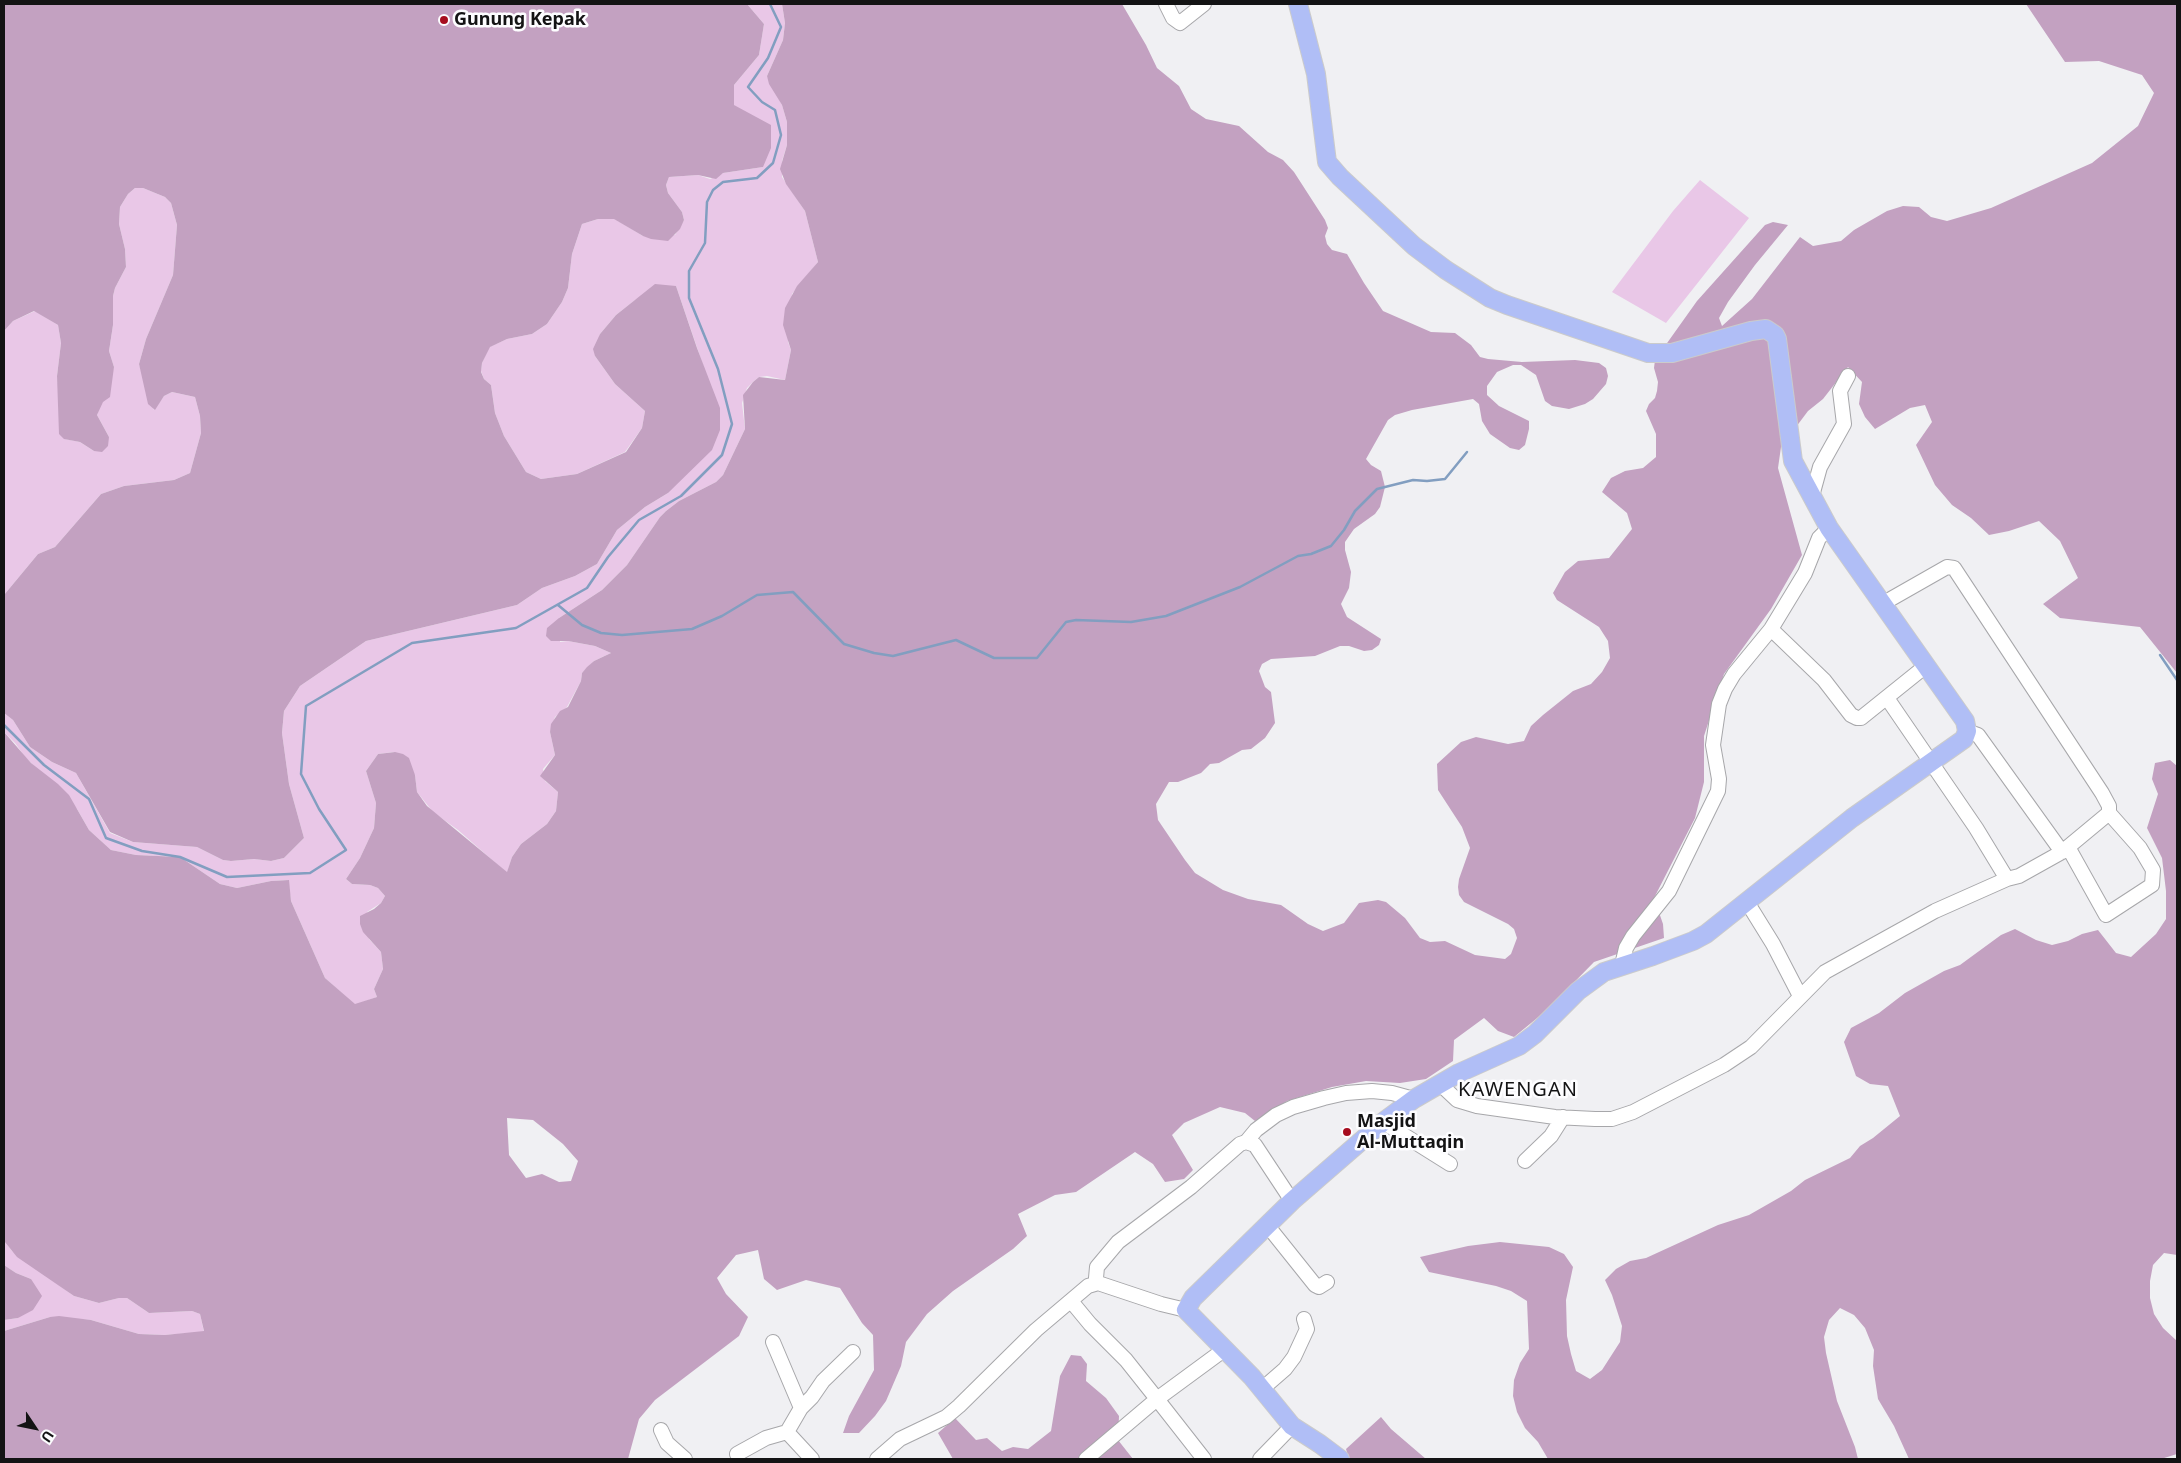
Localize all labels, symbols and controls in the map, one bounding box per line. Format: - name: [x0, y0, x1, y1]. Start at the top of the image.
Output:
- place label: Gunung Kepak: [454, 9, 586, 31]
- marker: Gunung Kepak: [438, 14, 450, 26]
- district label: KAWENGAN: [1457, 1078, 1579, 1102]
- place label: Masjid Al-Muttaqin: [1357, 1111, 1464, 1154]
- marker: Masjid Al-Muttaqin: [1341, 1126, 1353, 1138]
- north arrow: [10, 1403, 60, 1453]
- text: U: [37, 1427, 59, 1446]

